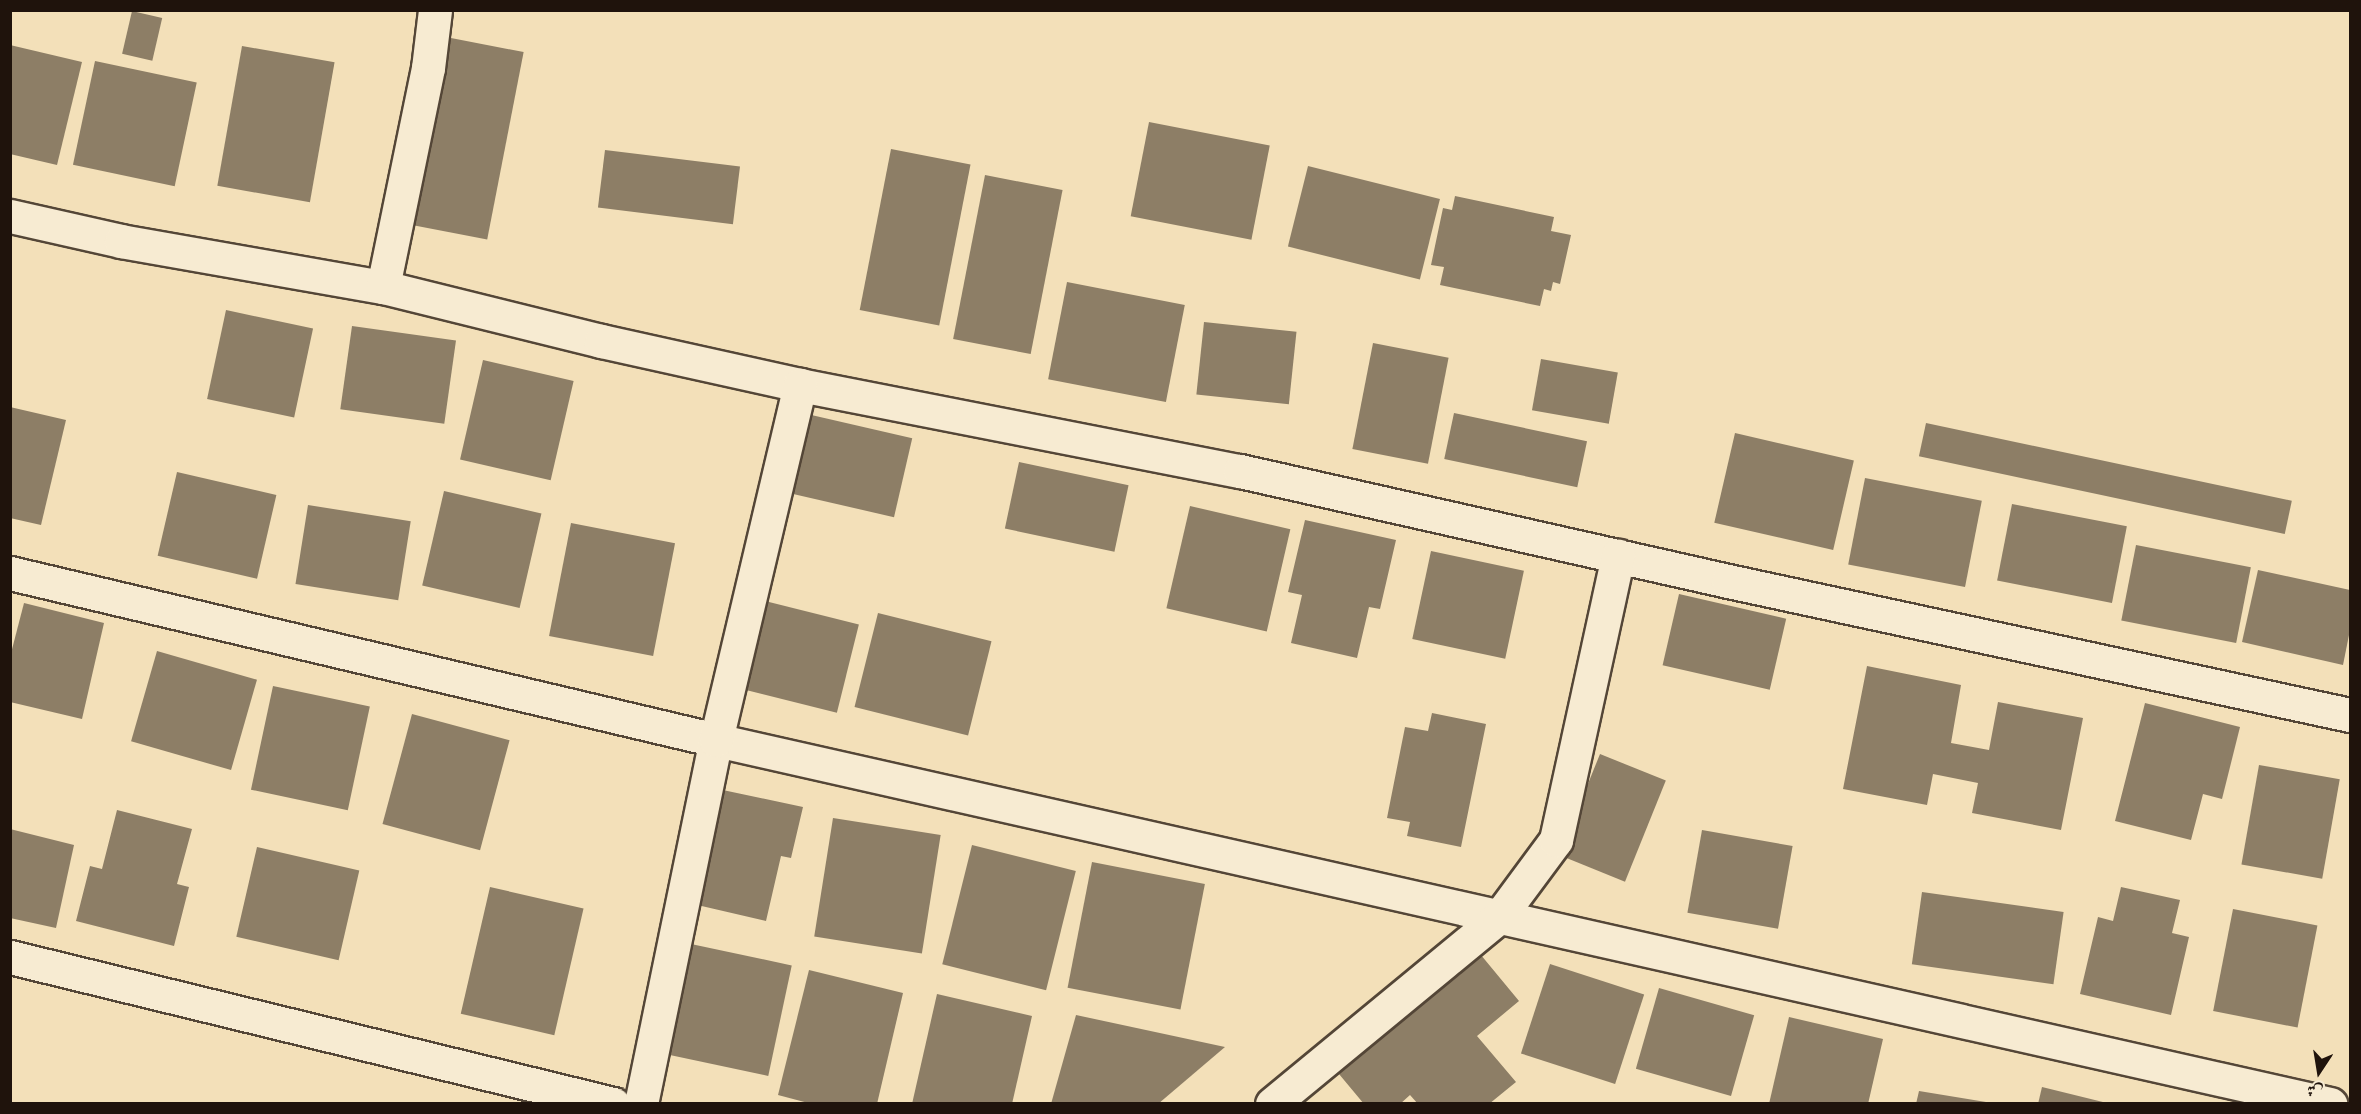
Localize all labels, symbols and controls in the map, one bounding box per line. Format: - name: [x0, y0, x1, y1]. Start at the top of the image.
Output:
- north arrow: [2289, 1042, 2349, 1102]
- text: ش: [2306, 1080, 2325, 1099]

